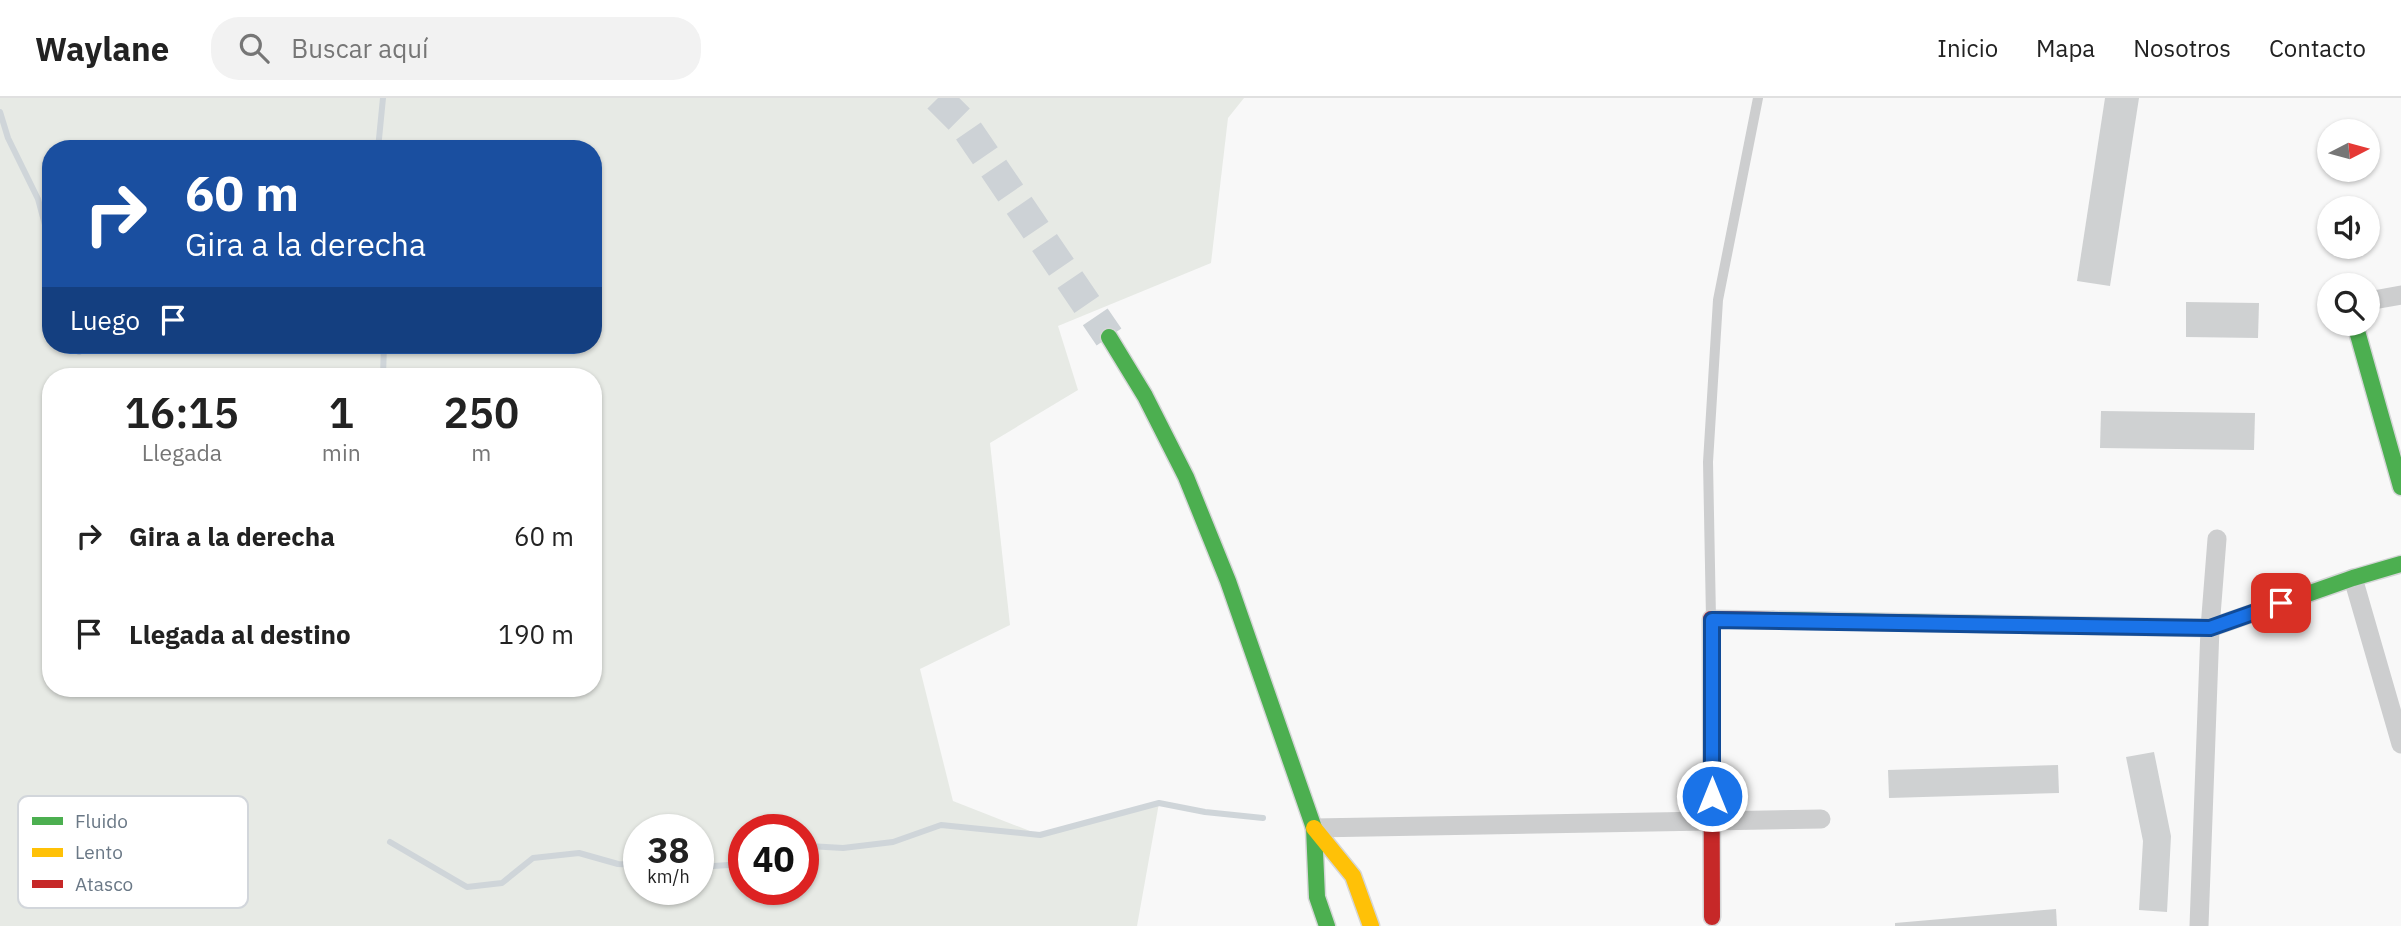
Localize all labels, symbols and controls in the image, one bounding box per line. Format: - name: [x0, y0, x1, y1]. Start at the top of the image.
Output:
- search box: [211, 17, 701, 80]
- text: Waylane: [35, 27, 169, 70]
- icon: search: [235, 29, 273, 67]
- text: Buscar aquí: [291, 31, 429, 65]
- text: Inicio: [1937, 32, 1998, 64]
- text: Mapa: [2036, 32, 2095, 64]
- text: Nosotros: [2133, 32, 2231, 64]
- text: Contacto: [2269, 32, 2366, 64]
- north arrow: [2317, 119, 2380, 182]
- map controls: [2317, 119, 2380, 336]
- text: 60 m: [185, 161, 299, 224]
- icon: right: [70, 168, 161, 259]
- button: sound: [2317, 196, 2380, 259]
- text: Gira a la derecha: [185, 223, 426, 265]
- button: search: [2317, 273, 2380, 336]
- icon: arrive: [154, 301, 192, 339]
- text: Luego: [70, 303, 140, 337]
- text: 16:15: [125, 385, 239, 440]
- text: 1: [329, 385, 354, 440]
- text: 250: [444, 385, 519, 440]
- text: Llegada: [142, 437, 222, 467]
- text: min: [322, 437, 361, 467]
- text: m: [471, 437, 491, 467]
- icon: right: [70, 517, 108, 555]
- text: Gira a la derecha: [129, 519, 335, 553]
- text: 60 m: [514, 519, 574, 553]
- pin: [2251, 573, 2311, 633]
- icon: arrive: [2262, 584, 2300, 622]
- icon: arrive: [70, 615, 108, 653]
- text: Llegada al destino: [129, 617, 351, 651]
- text: 190 m: [498, 617, 574, 651]
- position arrow: [1675, 759, 1749, 833]
- legend: [18, 796, 248, 908]
- text: Fluido: [75, 809, 128, 833]
- speed limit sign: 40: [728, 814, 819, 905]
- text: 38: [647, 827, 690, 873]
- text: Lento: [75, 840, 123, 864]
- text: km/h: [647, 865, 690, 888]
- text: Atasco: [75, 872, 133, 896]

